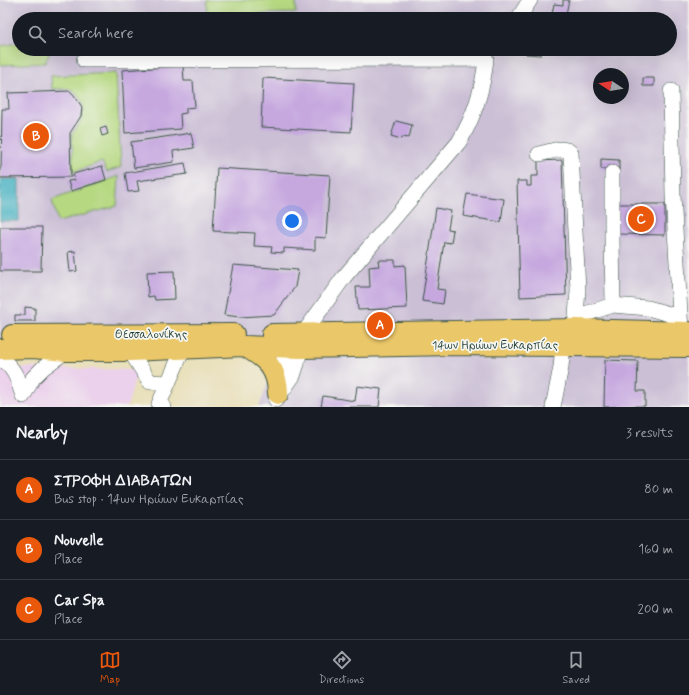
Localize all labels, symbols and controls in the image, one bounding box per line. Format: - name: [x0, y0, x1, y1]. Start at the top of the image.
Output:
- search box: [12, 12, 677, 56]
- icon: search: [26, 23, 48, 45]
- text: Search here: [58, 24, 134, 44]
- north arrow: [593, 68, 629, 104]
- pin: B: [23, 121, 49, 151]
- pin: C: [628, 204, 654, 234]
- your location: [282, 211, 302, 231]
- pin: A: [367, 310, 393, 340]
- street label: Θεσσαλονίκης: [115, 327, 187, 343]
- street label: 14ων Ηρώων Ευκαρπίας: [432, 338, 558, 354]
- text: Nearby: [16, 422, 68, 444]
- text: 3 results: [626, 425, 673, 442]
- text: ΣΤΡΟΦΗ ΔΙΑΒΑΤΩΝ: [54, 471, 192, 491]
- text: A: [25, 481, 33, 498]
- text: 80 m: [644, 481, 673, 498]
- text: Bus stop · 14ων Ηρώων Ευκαρπίας: [54, 491, 244, 508]
- text: Nouvelle: [54, 531, 104, 551]
- text: B: [25, 541, 33, 558]
- text: 160 m: [638, 541, 673, 558]
- text: Place: [54, 551, 83, 568]
- text: Car Spa: [54, 591, 105, 611]
- text: C: [24, 601, 34, 618]
- text: 200 m: [638, 601, 673, 618]
- text: Place: [54, 611, 83, 628]
- tab: Map: [99, 649, 121, 687]
- tab: Directions: [319, 649, 364, 687]
- tab: Saved: [562, 649, 590, 687]

